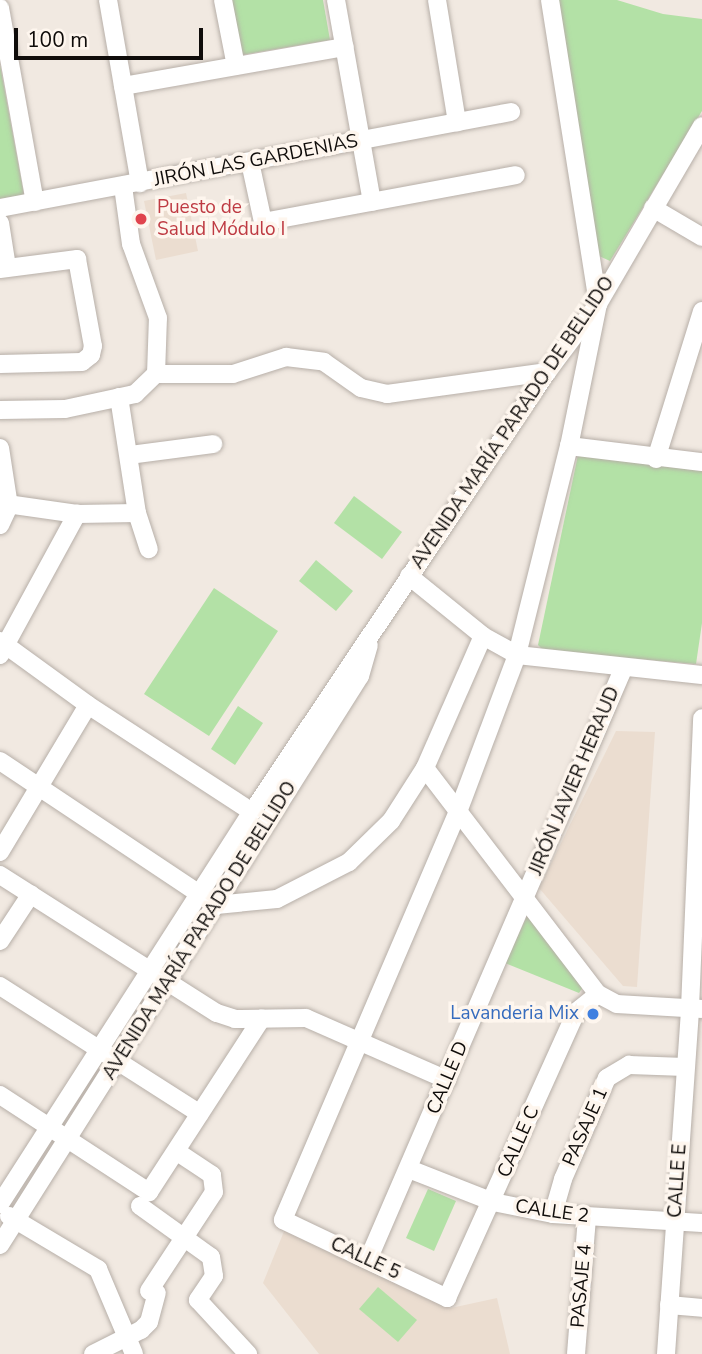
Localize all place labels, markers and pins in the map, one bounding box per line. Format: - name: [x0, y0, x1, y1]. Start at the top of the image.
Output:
- place label: Puesto de Salud Módulo I: [157, 197, 285, 241]
- marker: Puesto de Salud Módulo I: [131, 209, 151, 229]
- place label: Lavanderia Mix: [450, 1003, 579, 1025]
- marker: Lavanderia Mix: [585, 1006, 601, 1022]

